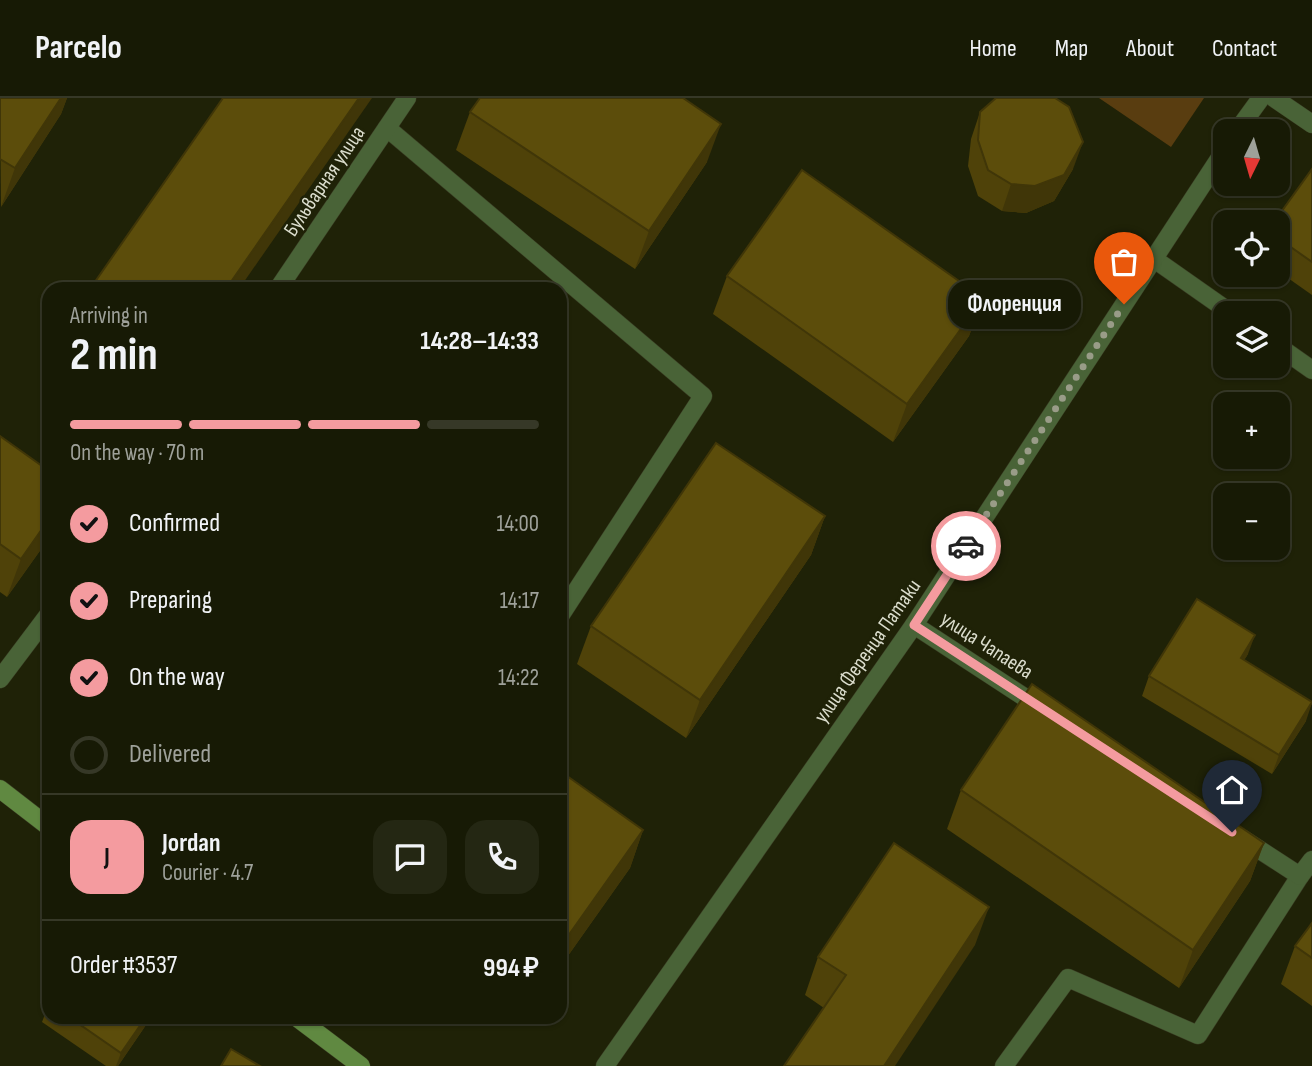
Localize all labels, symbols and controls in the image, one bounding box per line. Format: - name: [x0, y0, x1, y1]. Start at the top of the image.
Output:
- text: Parcelo: [35, 28, 122, 68]
- text: Home: [969, 34, 1017, 63]
- text: Map: [1055, 34, 1088, 63]
- text: About: [1126, 34, 1174, 63]
- text: Contact: [1212, 34, 1277, 63]
- north arrow: [1213, 119, 1290, 196]
- map controls: [1213, 119, 1290, 560]
- street label: Бульварная улица: [278, 121, 370, 241]
- button: locate: [1213, 210, 1290, 287]
- pin: [1094, 232, 1154, 304]
- icon: bag: [1105, 243, 1143, 281]
- callout: Флоренция: [949, 280, 1082, 328]
- text: Флоренция: [967, 290, 1062, 318]
- button: layers: [1213, 301, 1290, 378]
- text: Arriving in: [70, 302, 148, 330]
- text: 14:28–14:33: [420, 326, 539, 357]
- text: 2 min: [70, 328, 158, 383]
- button: +: [1213, 392, 1290, 469]
- text: On the way · 70 m: [70, 439, 204, 467]
- button: −: [1213, 483, 1290, 560]
- icon: check: [70, 505, 108, 543]
- text: Confirmed: [129, 508, 220, 539]
- text: 14:00: [496, 510, 539, 538]
- courier: [931, 511, 1001, 581]
- icon: car: [947, 527, 985, 565]
- street label: улица Ференца Патаки: [809, 575, 926, 728]
- icon: check: [70, 582, 108, 620]
- text: Preparing: [129, 585, 212, 616]
- text: 14:17: [500, 587, 539, 615]
- street label: улица Чапаева: [936, 606, 1038, 684]
- icon: check: [70, 659, 108, 697]
- text: On the way: [129, 662, 225, 693]
- text: 14:22: [498, 664, 539, 692]
- text: Delivered: [129, 739, 211, 770]
- pin: [1202, 760, 1262, 832]
- icon: home: [1213, 771, 1251, 809]
- button: chat: [373, 820, 447, 894]
- button: phone: [465, 820, 539, 894]
- text: Jordan: [162, 828, 220, 859]
- text: J: [104, 842, 110, 873]
- text: Courier · 4.7: [162, 859, 253, 887]
- text: Order #3537: [70, 950, 177, 981]
- text: 994 ₽: [483, 953, 539, 984]

